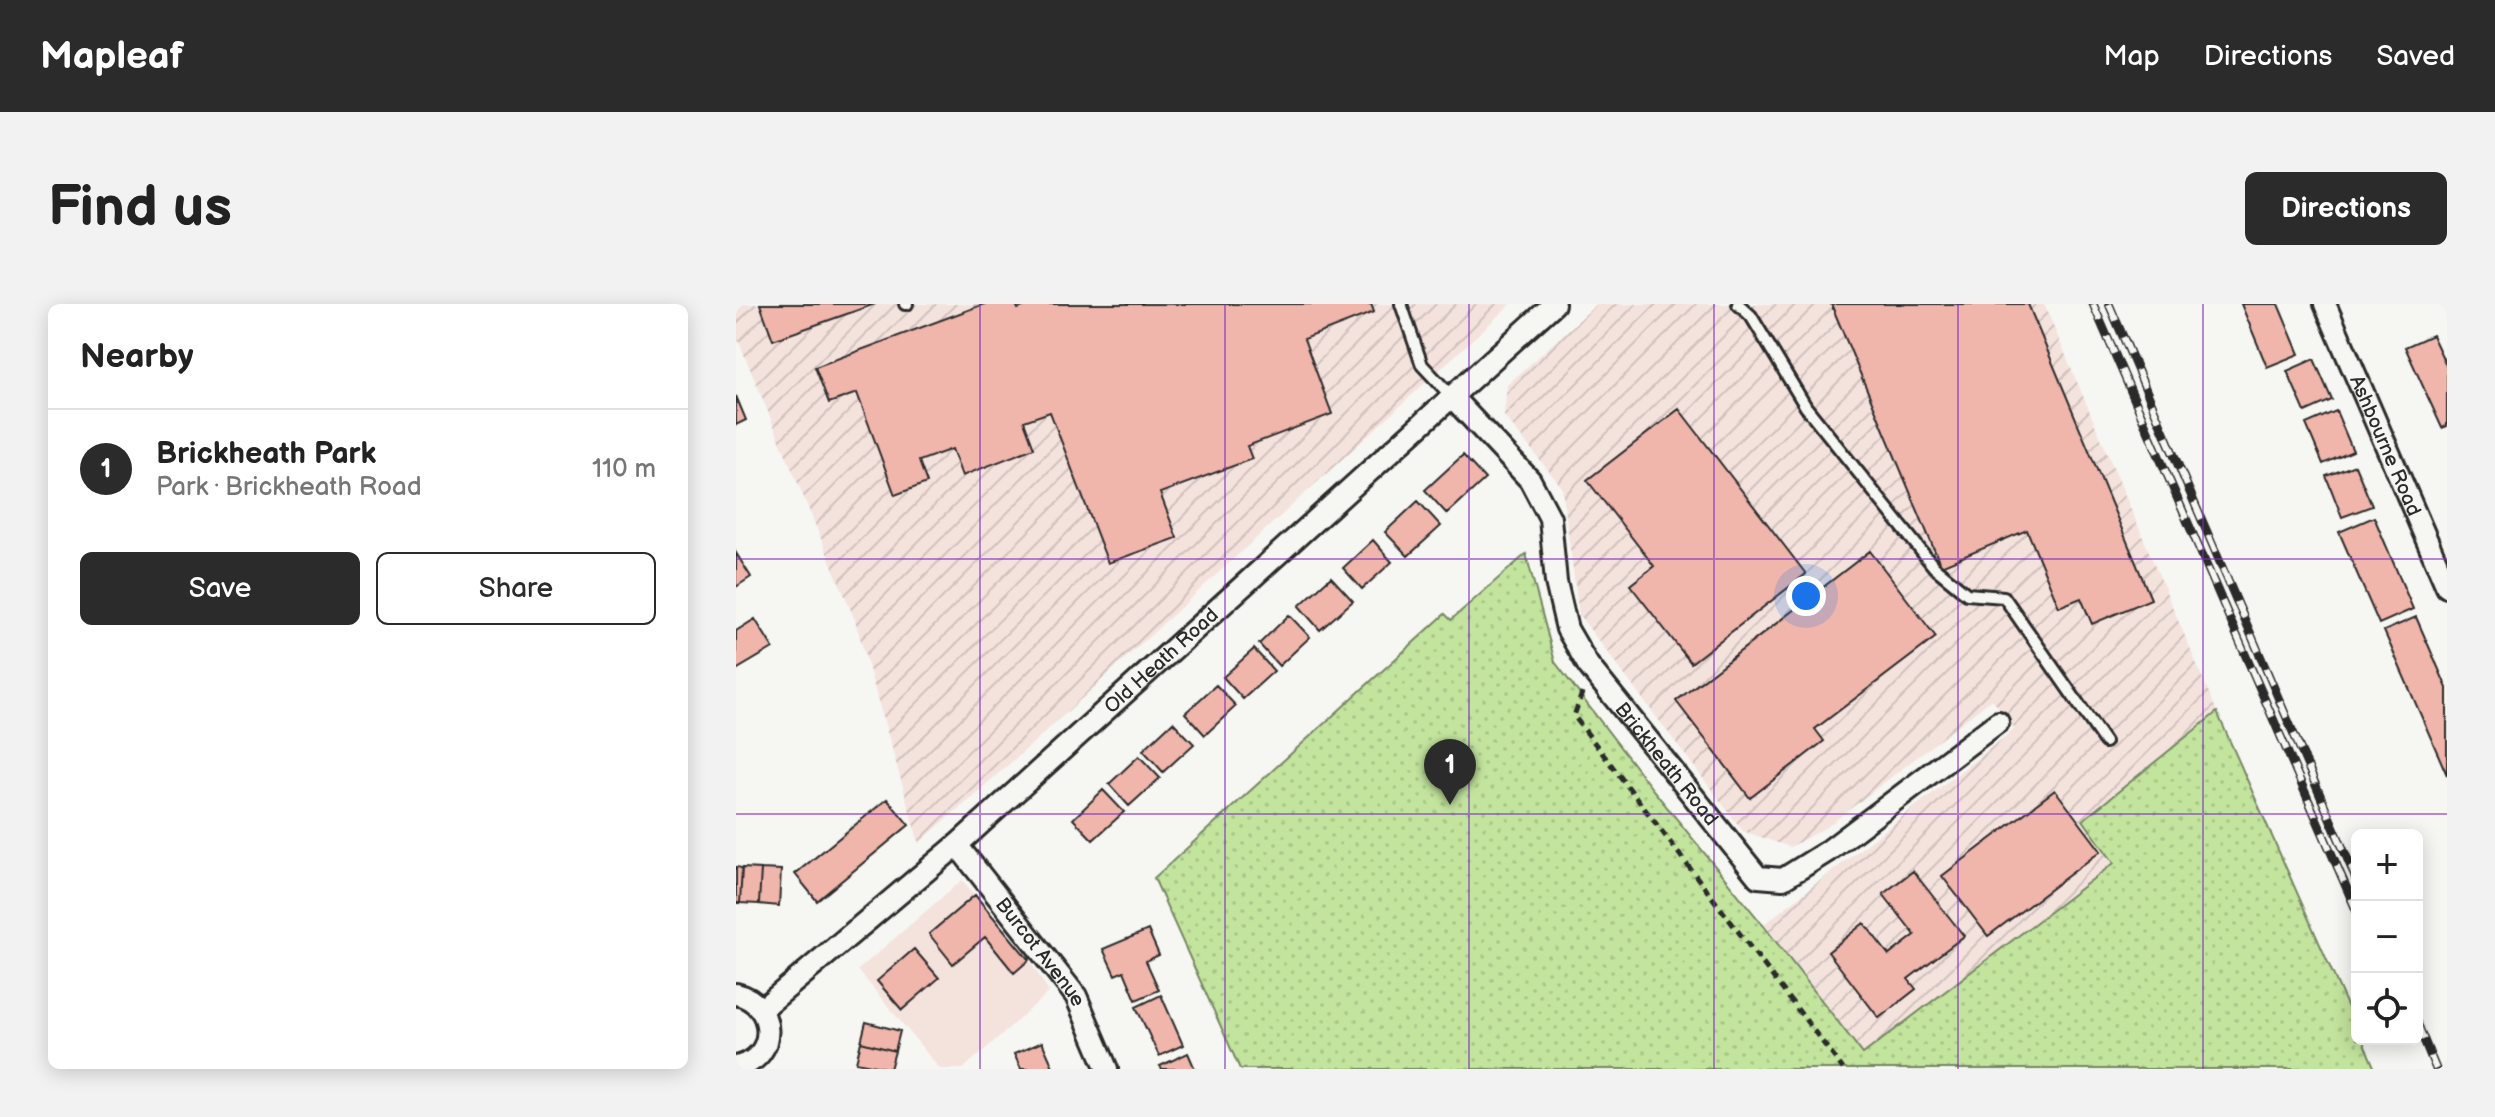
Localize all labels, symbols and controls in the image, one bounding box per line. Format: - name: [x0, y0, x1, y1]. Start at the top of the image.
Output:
- text: Mapleaf: [40, 34, 184, 79]
- text: Map: [2103, 40, 2160, 73]
- text: Directions: [2204, 40, 2332, 73]
- text: Saved: [2376, 40, 2455, 73]
- button: Directions: [2245, 172, 2447, 245]
- text: Find us: [48, 175, 232, 242]
- text: Nearby: [80, 336, 194, 377]
- street label: Ashbourne Road: [2344, 372, 2426, 520]
- text: Brickheath Park: [156, 436, 376, 472]
- text: 1: [101, 454, 111, 485]
- text: 110 m: [592, 454, 656, 485]
- text: Park · Brickheath Road: [156, 472, 422, 503]
- button: Save: [80, 552, 360, 625]
- button: Share: [376, 552, 656, 625]
- your location: [1786, 576, 1826, 616]
- street label: Old Heath Road: [1100, 603, 1223, 719]
- street label: Brickheath Road: [1610, 698, 1723, 831]
- pin: 1: [1424, 739, 1476, 805]
- map controls: [2351, 829, 2423, 1045]
- button: +: [2351, 829, 2423, 901]
- street label: Burcot Avenue: [990, 893, 1090, 1010]
- button: −: [2351, 901, 2423, 973]
- button: locate: [2351, 973, 2423, 1045]

